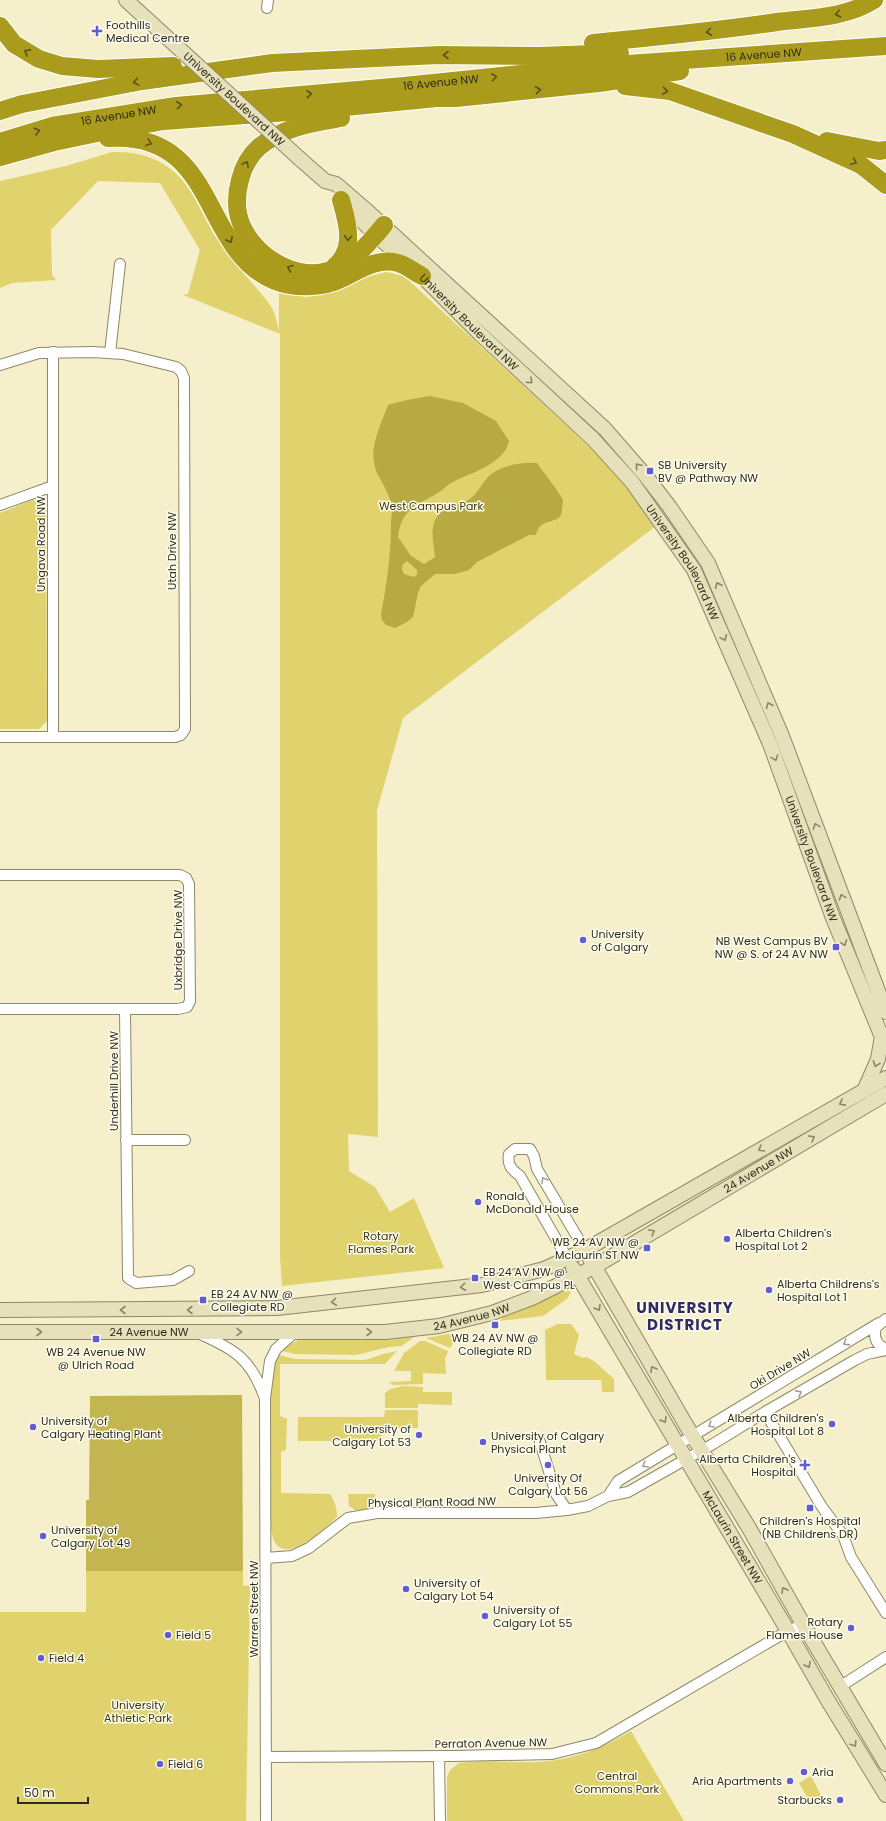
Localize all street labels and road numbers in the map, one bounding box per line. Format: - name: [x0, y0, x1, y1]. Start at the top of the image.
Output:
- street label: 16 Avenue NW: [725, 44, 803, 65]
- street label: University Boulevard NW: [180, 48, 289, 150]
- street label: 16 Avenue NW: [402, 70, 480, 94]
- street label: 16 Avenue NW: [80, 101, 158, 129]
- street label: University Boulevard NW: [416, 270, 522, 374]
- street label: Ungava Road NW: [33, 496, 49, 592]
- street label: University Boulevard NW: [642, 501, 723, 623]
- street label: Utah Drive NW: [164, 512, 180, 590]
- street label: University Boulevard NW: [781, 794, 842, 924]
- street label: Uxbridge Drive NW: [170, 889, 186, 990]
- street label: Underhill Drive NW: [106, 1031, 122, 1131]
- street label: 24 Avenue NW: [720, 1142, 797, 1197]
- street label: 24 Avenue NW: [432, 1299, 512, 1335]
- street label: 24 Avenue NW: [110, 1324, 189, 1340]
- street label: Oki Drive NW: [746, 1344, 814, 1394]
- street label: McLaurin Street NW: [699, 1488, 767, 1587]
- street label: Physical Plant Road NW: [368, 1493, 497, 1511]
- street label: Warren Street NW: [246, 1560, 262, 1657]
- street label: Perraton Avenue NW: [435, 1734, 548, 1752]

